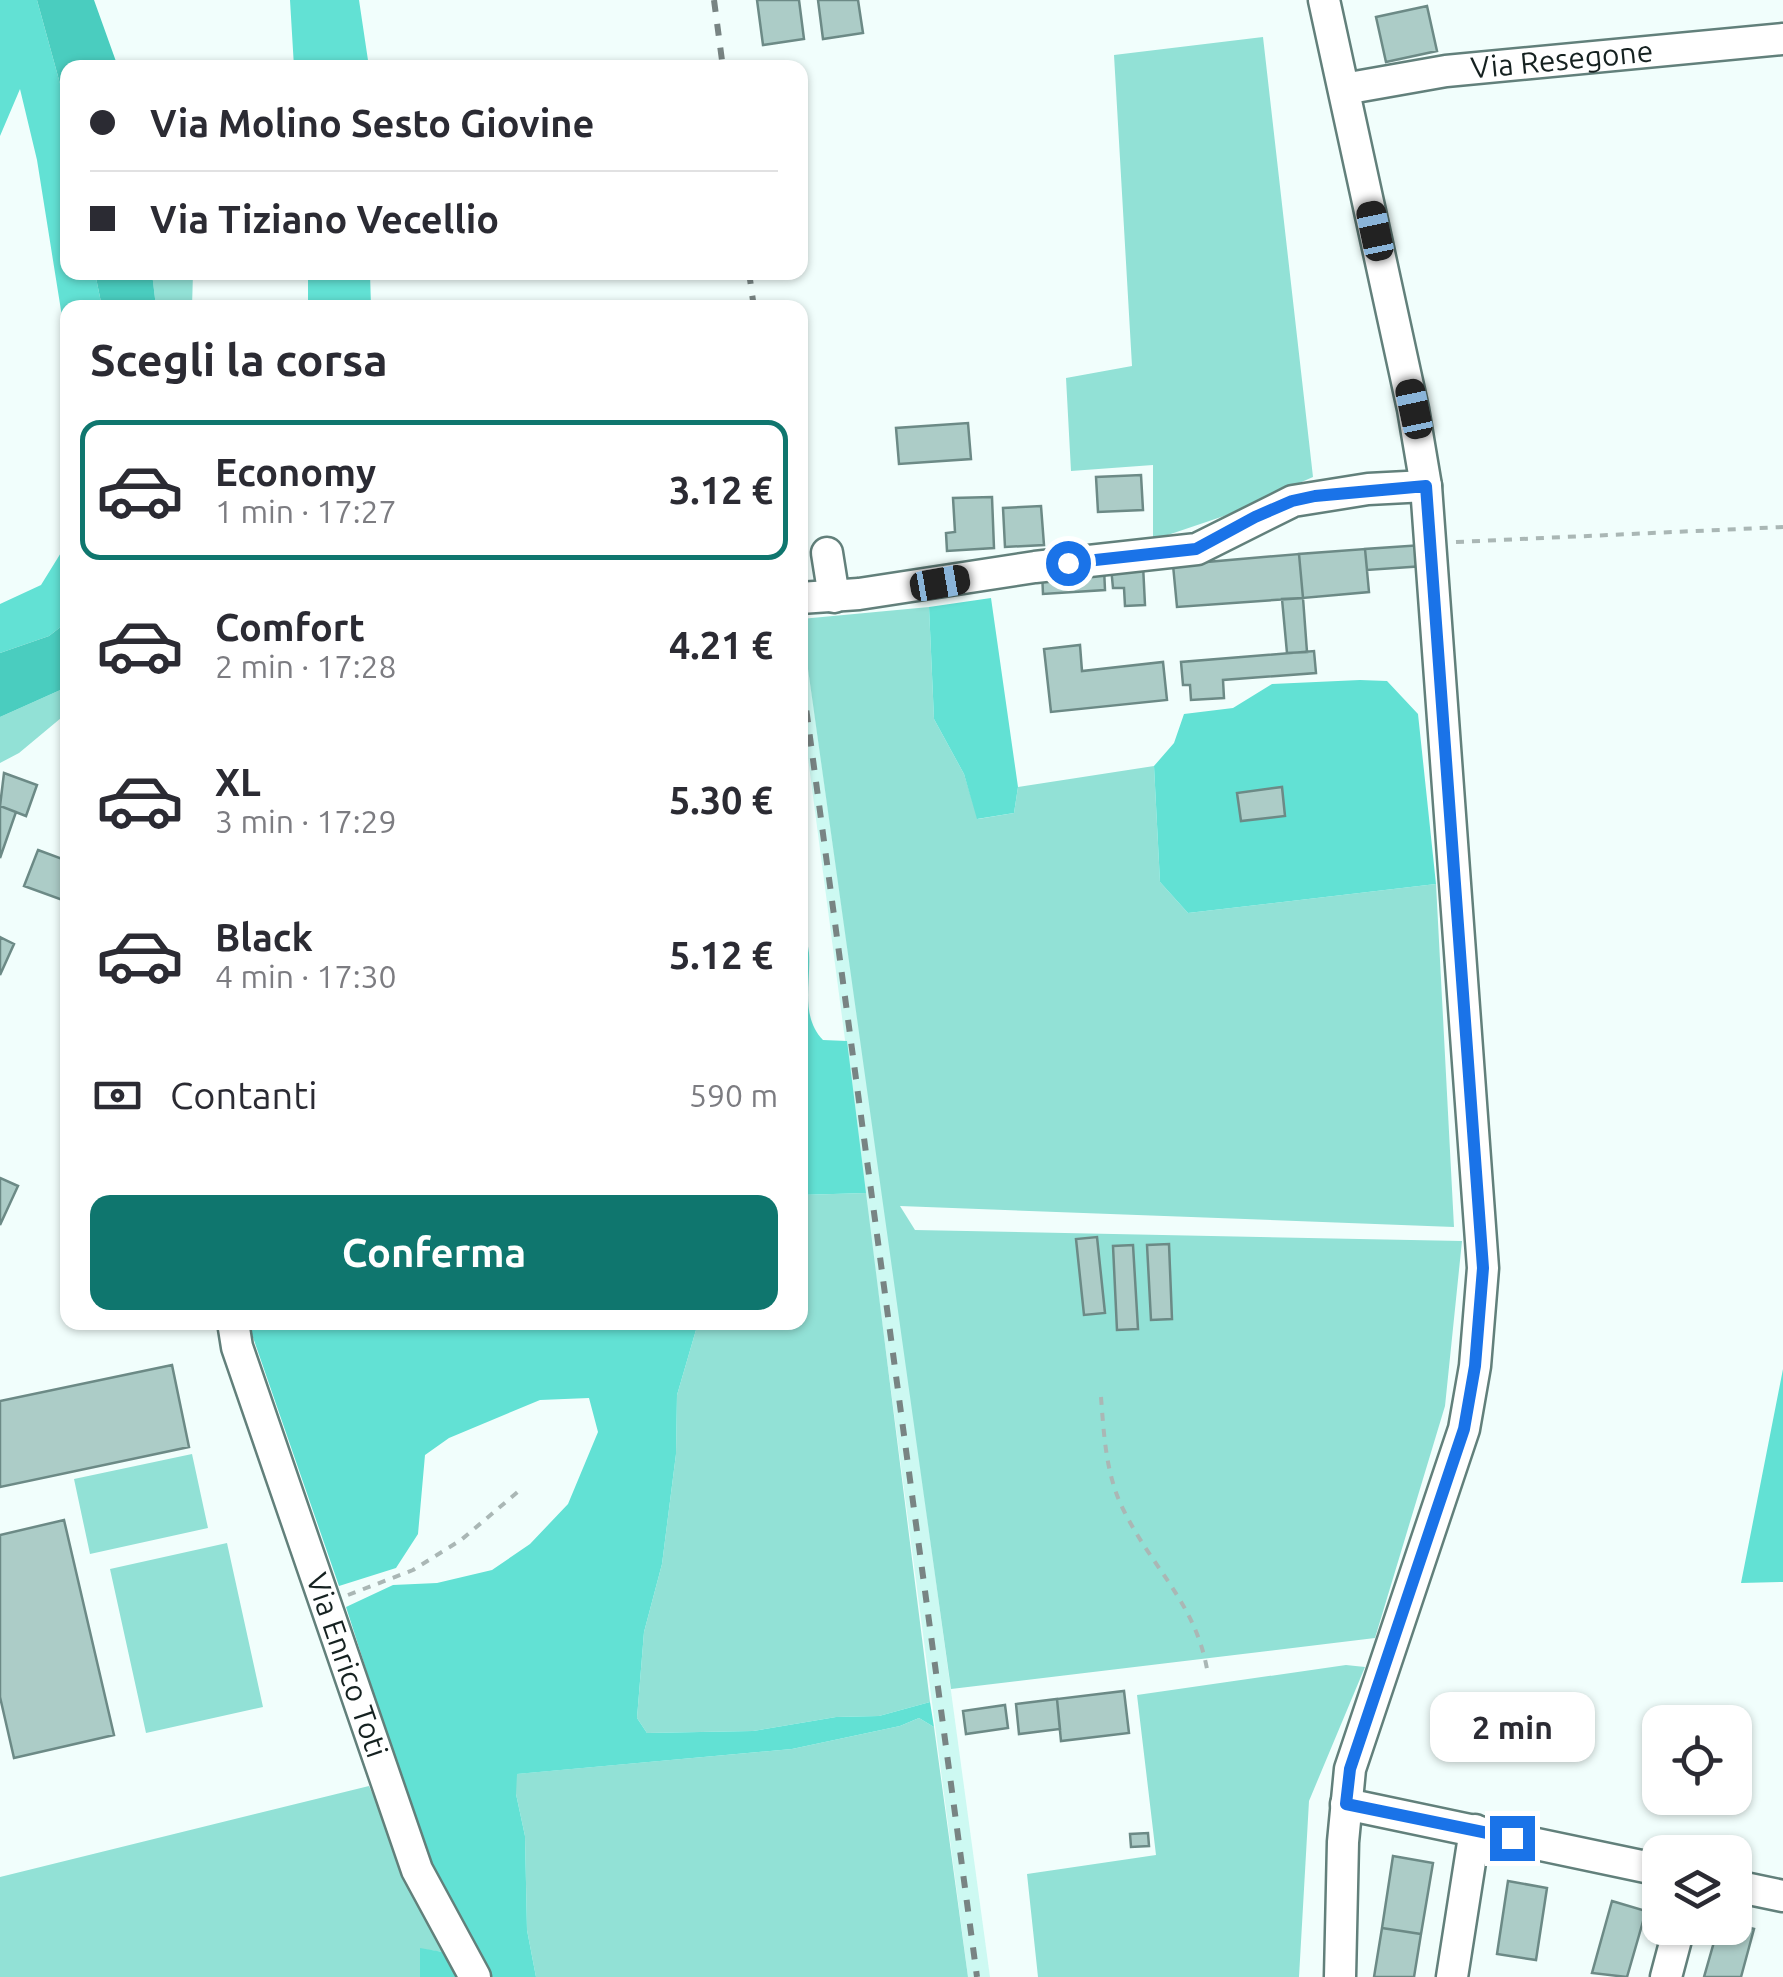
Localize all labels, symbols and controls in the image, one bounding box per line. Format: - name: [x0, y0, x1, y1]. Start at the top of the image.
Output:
- street label: Via Resegone: [1469, 33, 1654, 85]
- text: Via Molino Sesto Giovine: [150, 102, 594, 144]
- text: Via Tiziano Vecellio: [150, 198, 499, 240]
- car: [1354, 199, 1396, 263]
- text: Scegli la corsa: [90, 334, 388, 385]
- car: [1393, 377, 1435, 441]
- icon: car: [95, 445, 185, 535]
- text: Economy: [215, 451, 376, 493]
- text: 3.12 €: [669, 469, 773, 511]
- text: 1 min · 17:27: [215, 493, 397, 529]
- route start: [1046, 541, 1091, 586]
- car: [908, 563, 972, 603]
- icon: car: [95, 600, 185, 690]
- text: Comfort: [215, 606, 365, 648]
- text: 4.21 €: [669, 624, 773, 666]
- text: 2 min · 17:28: [215, 648, 397, 684]
- icon: car: [95, 755, 185, 845]
- text: XL: [215, 761, 261, 803]
- text: 5.30 €: [669, 779, 773, 821]
- text: 3 min · 17:29: [215, 803, 397, 839]
- icon: car: [95, 910, 185, 1000]
- text: Black: [215, 916, 313, 958]
- text: 5.12 €: [669, 934, 773, 976]
- text: 4 min · 17:30: [215, 958, 397, 994]
- icon: cash: [90, 1068, 145, 1123]
- text: Contanti: [170, 1074, 317, 1116]
- text: 590 m: [689, 1077, 778, 1113]
- button: Conferma: [90, 1195, 778, 1310]
- street label: Via Enrico Toti: [300, 1568, 395, 1762]
- callout: 2 min: [1430, 1693, 1594, 1763]
- map controls: [1642, 1705, 1752, 1945]
- button: locate: [1642, 1705, 1752, 1815]
- text: 2 min: [1472, 1709, 1553, 1745]
- route end: [1490, 1816, 1535, 1861]
- button: layers: [1642, 1835, 1752, 1945]

